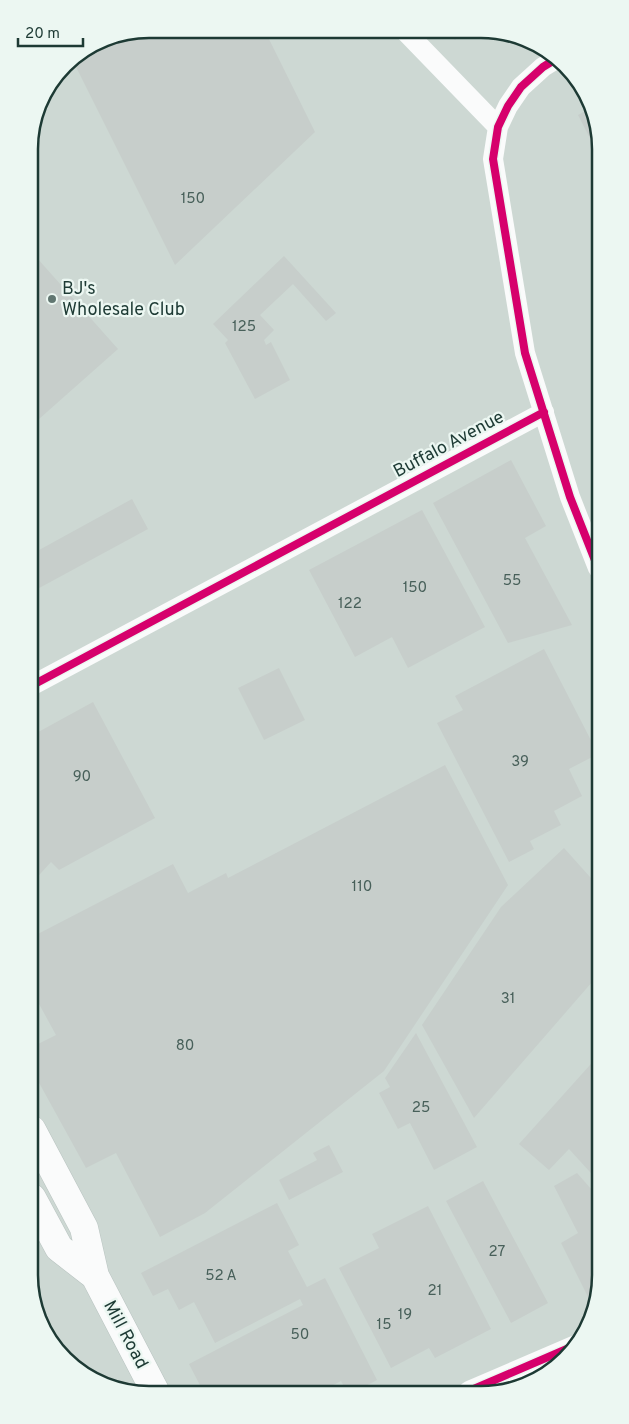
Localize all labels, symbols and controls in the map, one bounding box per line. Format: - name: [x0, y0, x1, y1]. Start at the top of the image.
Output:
- scale bar: [18, 15, 82, 47]
- text: 20 m: [25, 25, 60, 44]
- house number: 150: [181, 190, 205, 209]
- place label: BJ's Wholesale Club: [62, 278, 185, 322]
- marker: BJ's Wholesale Club: [46, 293, 58, 305]
- house number: 125: [232, 318, 256, 337]
- street label: Buffalo Avenue: [390, 406, 508, 484]
- house number: 55: [503, 572, 521, 591]
- house number: 150: [403, 579, 427, 598]
- house number: 122: [338, 595, 362, 614]
- house number: 39: [511, 753, 529, 772]
- house number: 90: [73, 768, 91, 787]
- house number: 110: [352, 878, 372, 897]
- house number: 31: [501, 990, 515, 1009]
- house number: 80: [176, 1037, 194, 1056]
- house number: 25: [412, 1099, 430, 1118]
- house number: 27: [489, 1243, 506, 1262]
- house number: 52 A: [205, 1267, 237, 1286]
- house number: 21: [428, 1282, 442, 1301]
- street label: Mill Road: [97, 1297, 153, 1373]
- house number: 19: [398, 1306, 412, 1325]
- house number: 15: [377, 1316, 391, 1335]
- house number: 50: [291, 1326, 309, 1345]

